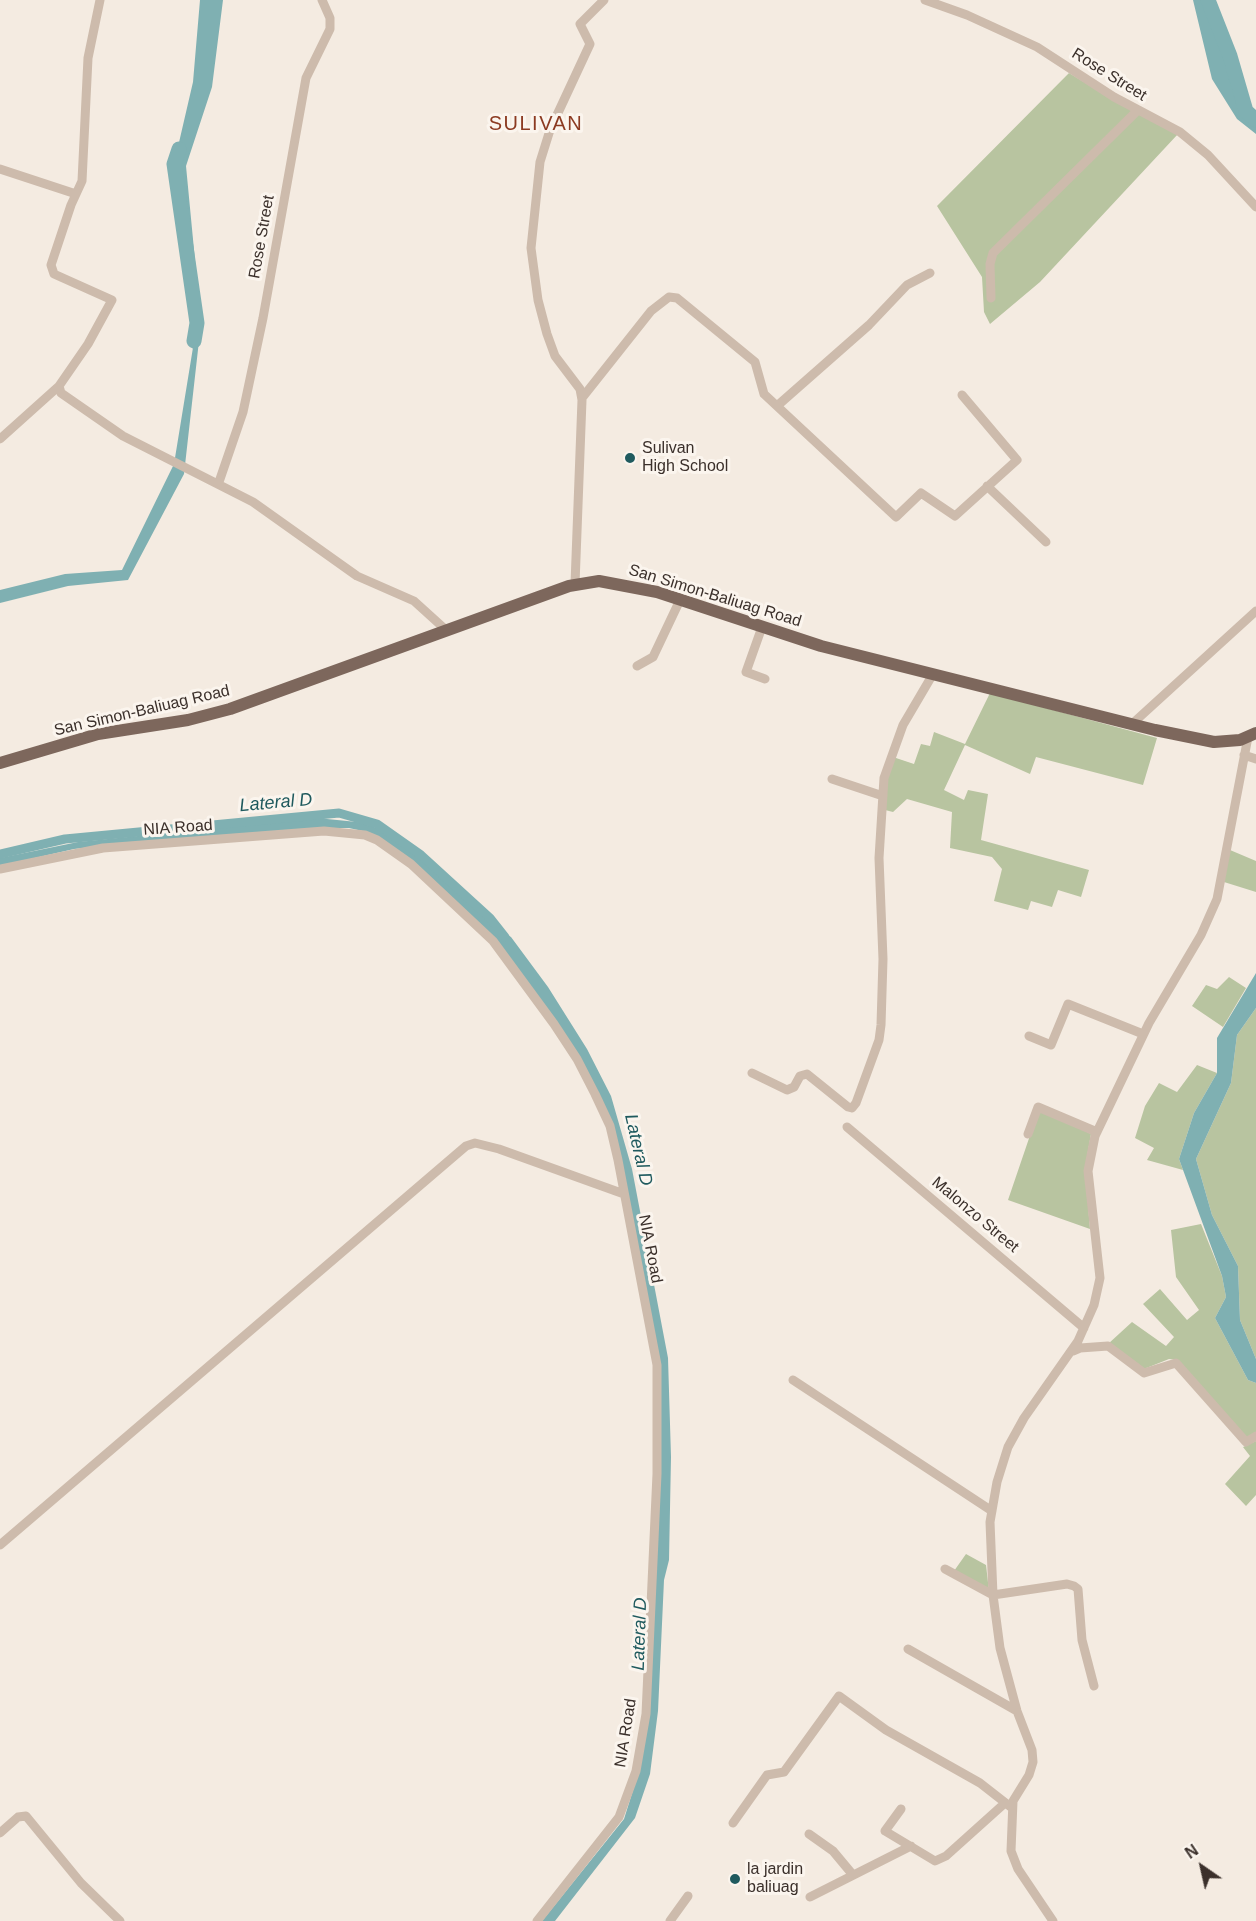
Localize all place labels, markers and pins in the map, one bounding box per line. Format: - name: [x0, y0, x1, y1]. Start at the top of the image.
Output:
- place label: Sulivan High School: [642, 439, 728, 477]
- marker: Sulivan High School: [623, 451, 637, 465]
- place label: la jardin baliuag: [747, 1860, 803, 1898]
- marker: la jardin baliuag: [728, 1872, 742, 1886]

